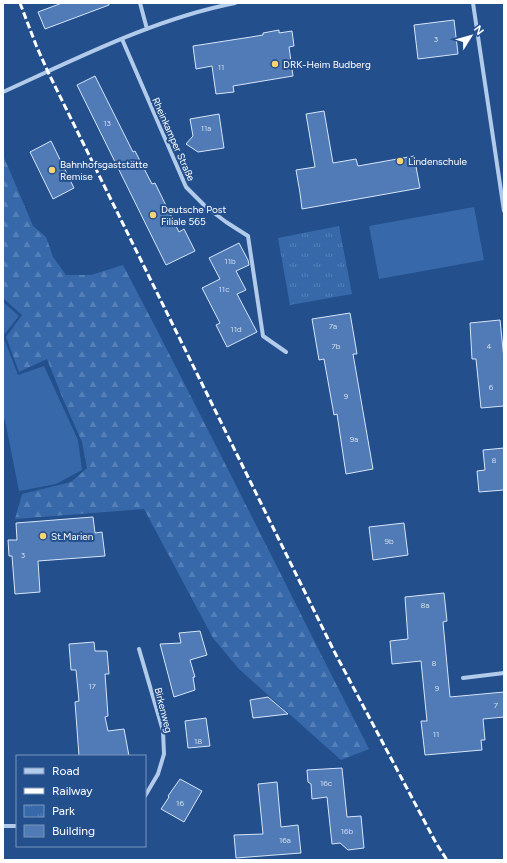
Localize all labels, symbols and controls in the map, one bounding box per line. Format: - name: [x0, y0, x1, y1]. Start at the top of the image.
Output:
- north arrow: [451, 16, 491, 56]
- text: N: [471, 23, 486, 38]
- house number: 3: [434, 34, 438, 44]
- place label: DRK-Heim Budberg: [283, 58, 371, 71]
- marker: DRK-Heim Budberg: [270, 59, 280, 69]
- house number: 11: [218, 62, 224, 72]
- street label: Rheinkamper Straße: [149, 95, 198, 184]
- house number: 13: [103, 118, 111, 128]
- house number: 11a: [201, 123, 211, 133]
- place label: Lindenschule: [408, 155, 467, 168]
- marker: Lindenschule: [395, 156, 405, 166]
- place label: Bahnhofsgaststätte Remise: [60, 158, 149, 183]
- marker: Bahnhofsgaststätte Remise: [47, 165, 57, 175]
- place label: Deutsche Post Filiale 565: [161, 203, 226, 228]
- marker: Deutsche Post Filiale 565: [148, 210, 158, 220]
- house number: 11b: [224, 256, 236, 266]
- house number: 11c: [219, 284, 230, 294]
- house number: 7a: [329, 321, 337, 331]
- house number: 11d: [230, 324, 242, 334]
- house number: 7b: [332, 341, 341, 351]
- house number: 4: [487, 341, 492, 351]
- house number: 6: [489, 382, 494, 392]
- house number: 9: [344, 391, 349, 401]
- house number: 9a: [350, 434, 358, 444]
- house number: 8: [492, 455, 497, 465]
- place label: St.Marien: [51, 530, 94, 543]
- marker: St.Marien: [38, 531, 48, 541]
- house number: 9b: [384, 536, 394, 546]
- house number: 3: [21, 550, 25, 560]
- house number: 8a: [421, 600, 430, 610]
- house number: 8: [432, 658, 437, 668]
- house number: 17: [88, 681, 96, 691]
- house number: 9: [435, 683, 440, 693]
- street label: Birkenweg: [152, 686, 175, 734]
- house number: 7: [494, 700, 499, 710]
- house number: 11: [433, 729, 439, 739]
- house number: 18: [194, 736, 202, 746]
- legend: [16, 755, 146, 847]
- text: Road: [52, 764, 80, 778]
- house number: 16c: [320, 778, 333, 788]
- text: Railway: [52, 784, 93, 798]
- house number: 16: [176, 798, 184, 808]
- text: Park: [52, 804, 75, 818]
- text: Building: [52, 824, 95, 838]
- house number: 16b: [341, 826, 354, 836]
- house number: 16a: [279, 835, 291, 845]

